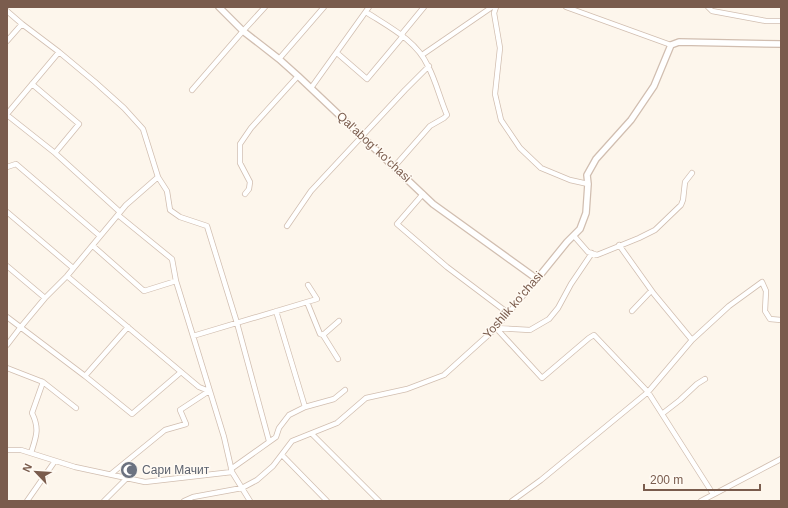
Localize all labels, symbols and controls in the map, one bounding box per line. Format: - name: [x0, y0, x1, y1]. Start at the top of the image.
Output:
- street label: Qal'abog' ko'chasi: [334, 109, 414, 185]
- street label: Yoshlik ko'chasi: [480, 269, 546, 341]
- north arrow: [16, 452, 56, 492]
- mosque icon: Сари Мачит: [119, 460, 139, 480]
- text: N: [20, 462, 34, 474]
- place label: Сари Мачит: [142, 463, 210, 477]
- scale bar: [644, 466, 760, 492]
- text: 200 m: [650, 473, 683, 487]

